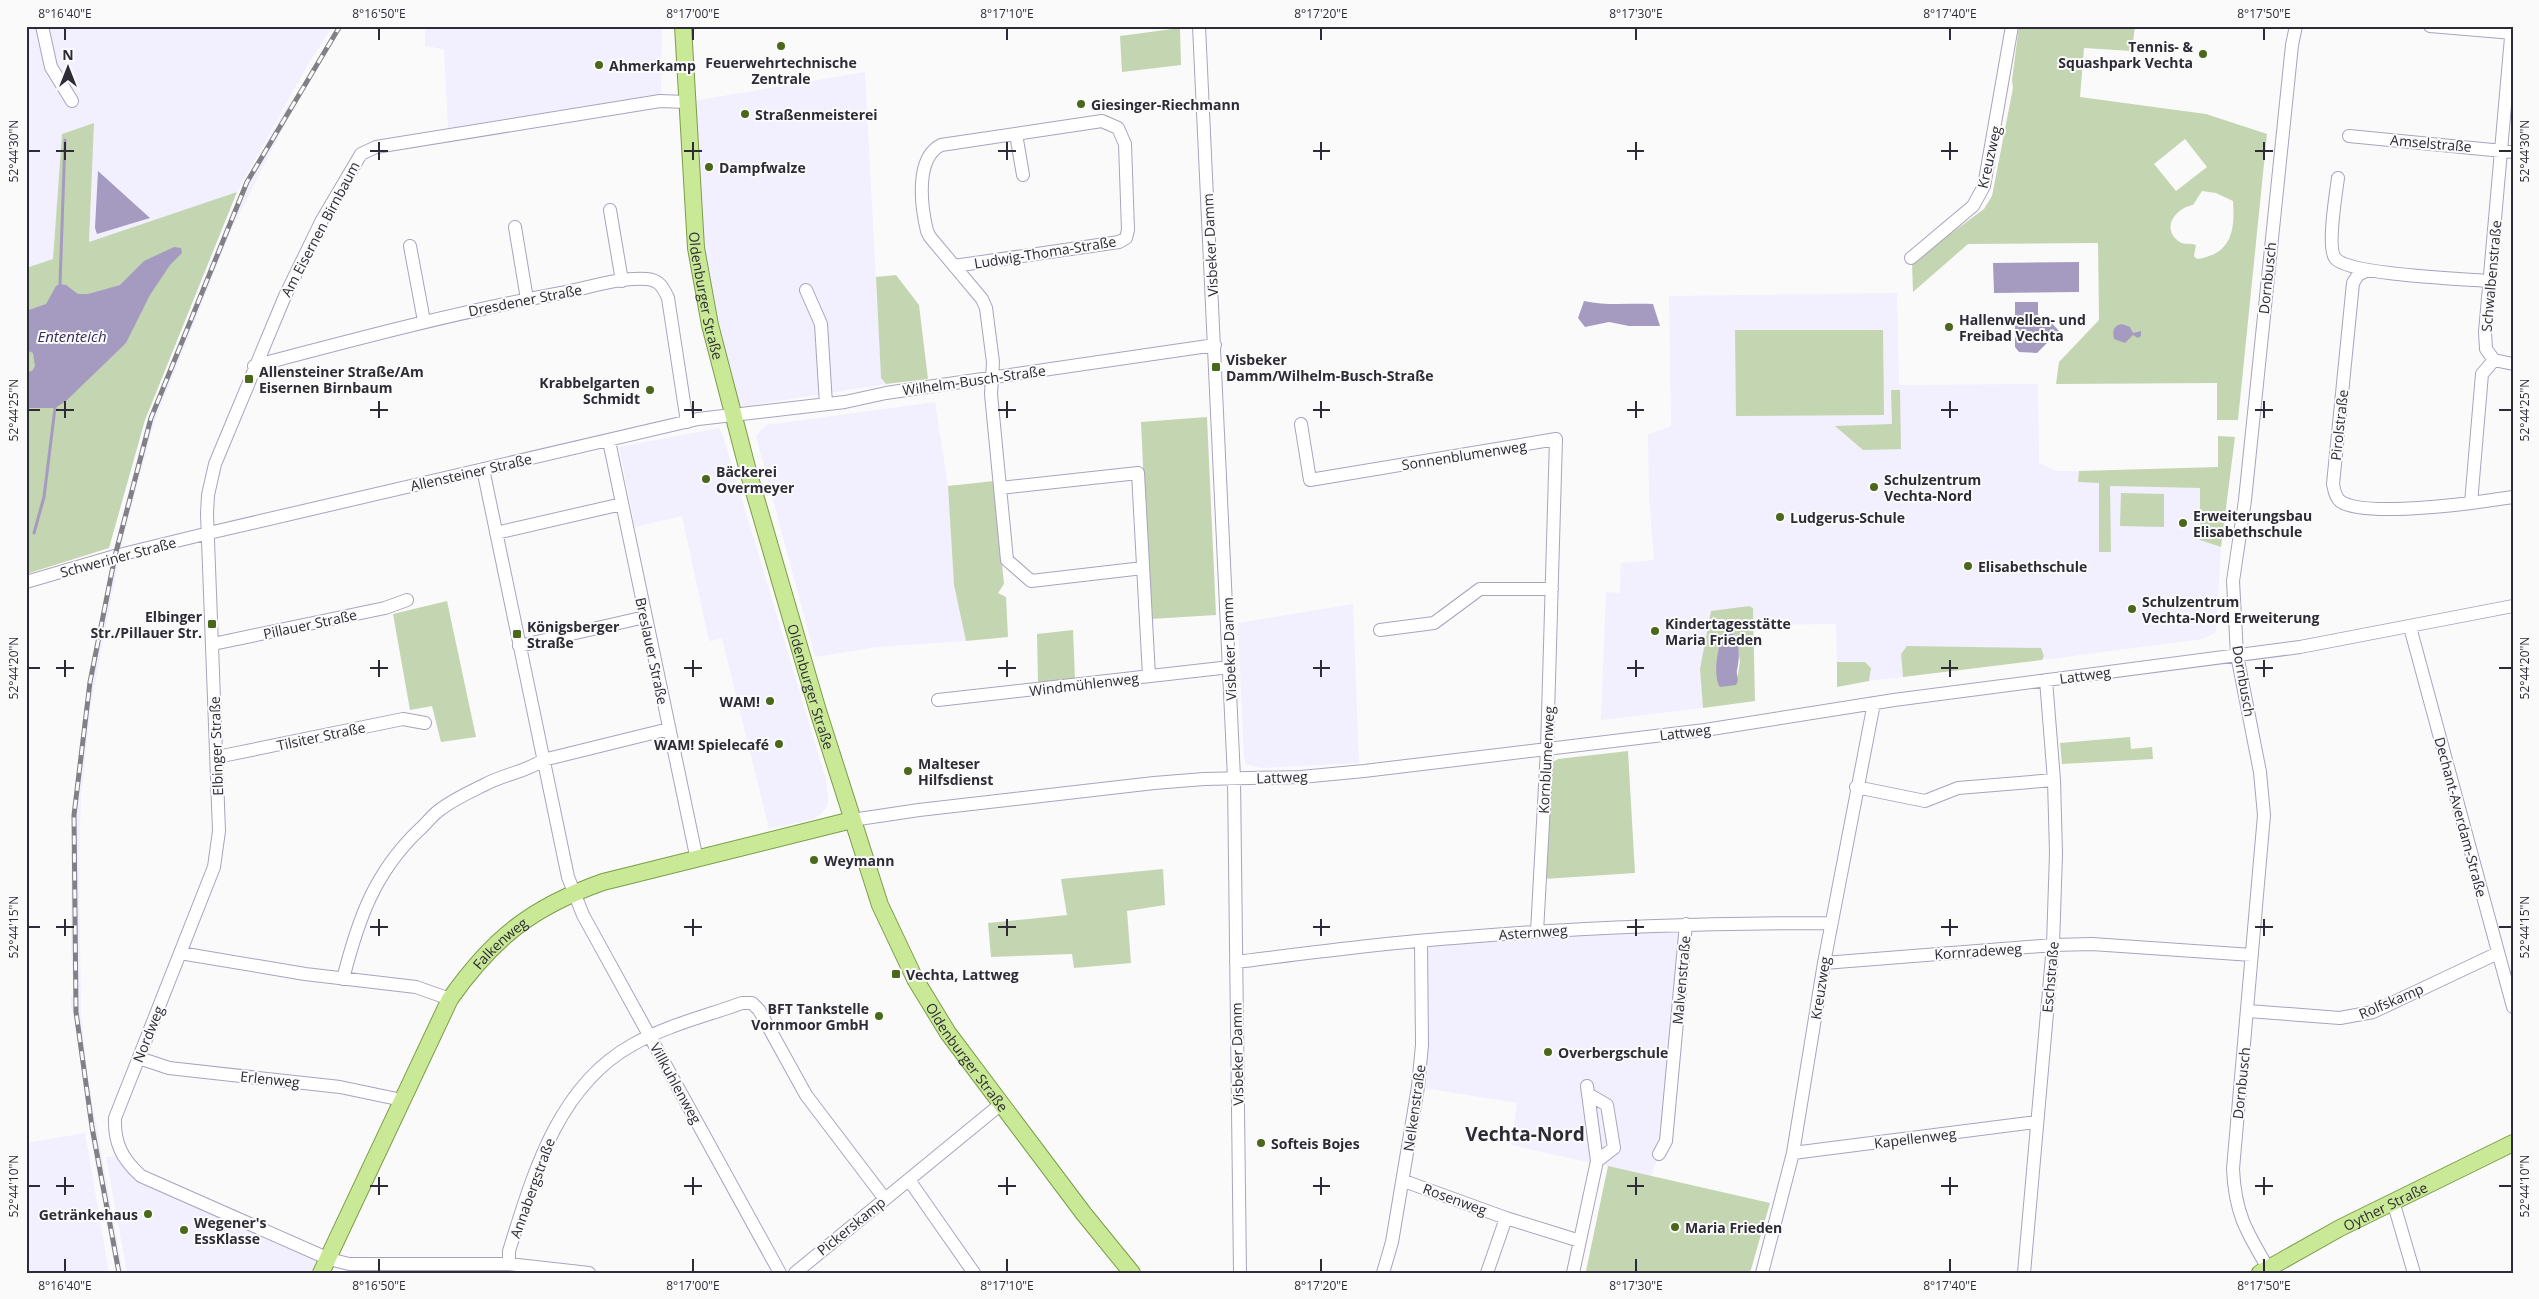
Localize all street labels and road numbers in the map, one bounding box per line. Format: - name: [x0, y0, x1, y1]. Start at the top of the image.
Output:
- street label: Kreuzweg: [1973, 123, 2006, 190]
- street label: Amselstraße: [2390, 130, 2473, 156]
- street label: Am Eisernen Birnbaum: [276, 158, 364, 300]
- street label: Visbeker Damm: [1198, 193, 1222, 297]
- street label: Schwalbenstraße: [2477, 219, 2505, 333]
- street label: Oldenburger Straße: [686, 231, 728, 362]
- street label: Ludwig-Thoma-Straße: [973, 231, 1118, 273]
- street label: Dornbusch: [2254, 241, 2280, 315]
- street label: Dresdener Straße: [467, 280, 584, 320]
- street label: Wilhelm-Busch-Straße: [901, 361, 1047, 399]
- street label: Pirolstraße: [2326, 388, 2352, 461]
- street label: Sonnenblumenweg: [1400, 436, 1528, 474]
- street label: Allensteiner Straße: [408, 449, 534, 495]
- street label: Schweriner Straße: [58, 532, 178, 582]
- street label: Breslauer Straße: [631, 596, 673, 706]
- street label: Visbeker Damm: [1218, 597, 1240, 701]
- street label: Pillauer Straße: [261, 605, 359, 643]
- street label: Oldenburger Straße: [784, 621, 839, 752]
- street label: Dornbusch: [2228, 644, 2260, 718]
- street label: Lattweg: [2058, 662, 2112, 688]
- street label: Windmühlenweg: [1028, 668, 1140, 700]
- street label: Elbinger Straße: [205, 696, 227, 796]
- street label: Kornblumenweg: [1534, 705, 1558, 814]
- street label: Tilsiter Straße: [275, 717, 367, 755]
- street label: Lattweg: [1658, 719, 1712, 745]
- street label: Dechant-Averdam-Straße: [2430, 735, 2492, 899]
- street label: Lattweg: [1256, 767, 1308, 787]
- street label: Falkenweg: [468, 912, 531, 973]
- street label: Asternweg: [1498, 920, 1568, 944]
- street label: Malvenstraße: [1668, 935, 1694, 1025]
- street label: Kornradeweg: [1934, 938, 2023, 964]
- street label: Eschstraße: [2037, 940, 2063, 1013]
- street label: Kreuzweg: [1806, 955, 1834, 1021]
- street label: Rolfskamp: [2356, 979, 2426, 1023]
- street label: Oldenburger Straße: [922, 999, 1013, 1115]
- street label: Nordweg: [128, 1002, 168, 1065]
- street label: Visbeker Damm: [1227, 1002, 1247, 1106]
- street label: Villkuhlenweg: [646, 1039, 706, 1127]
- street label: Dornbusch: [2228, 1046, 2254, 1120]
- street label: Nelkenstraße: [1399, 1063, 1430, 1153]
- street label: Erlenweg: [239, 1066, 301, 1092]
- street label: Kapellenweg: [1873, 1123, 1958, 1152]
- street label: Annabergstraße: [505, 1135, 559, 1241]
- street label: Oyther Straße: [2340, 1177, 2430, 1235]
- street label: Rosenweg: [1421, 1179, 1490, 1219]
- street label: Pickerskamp: [813, 1193, 889, 1259]

